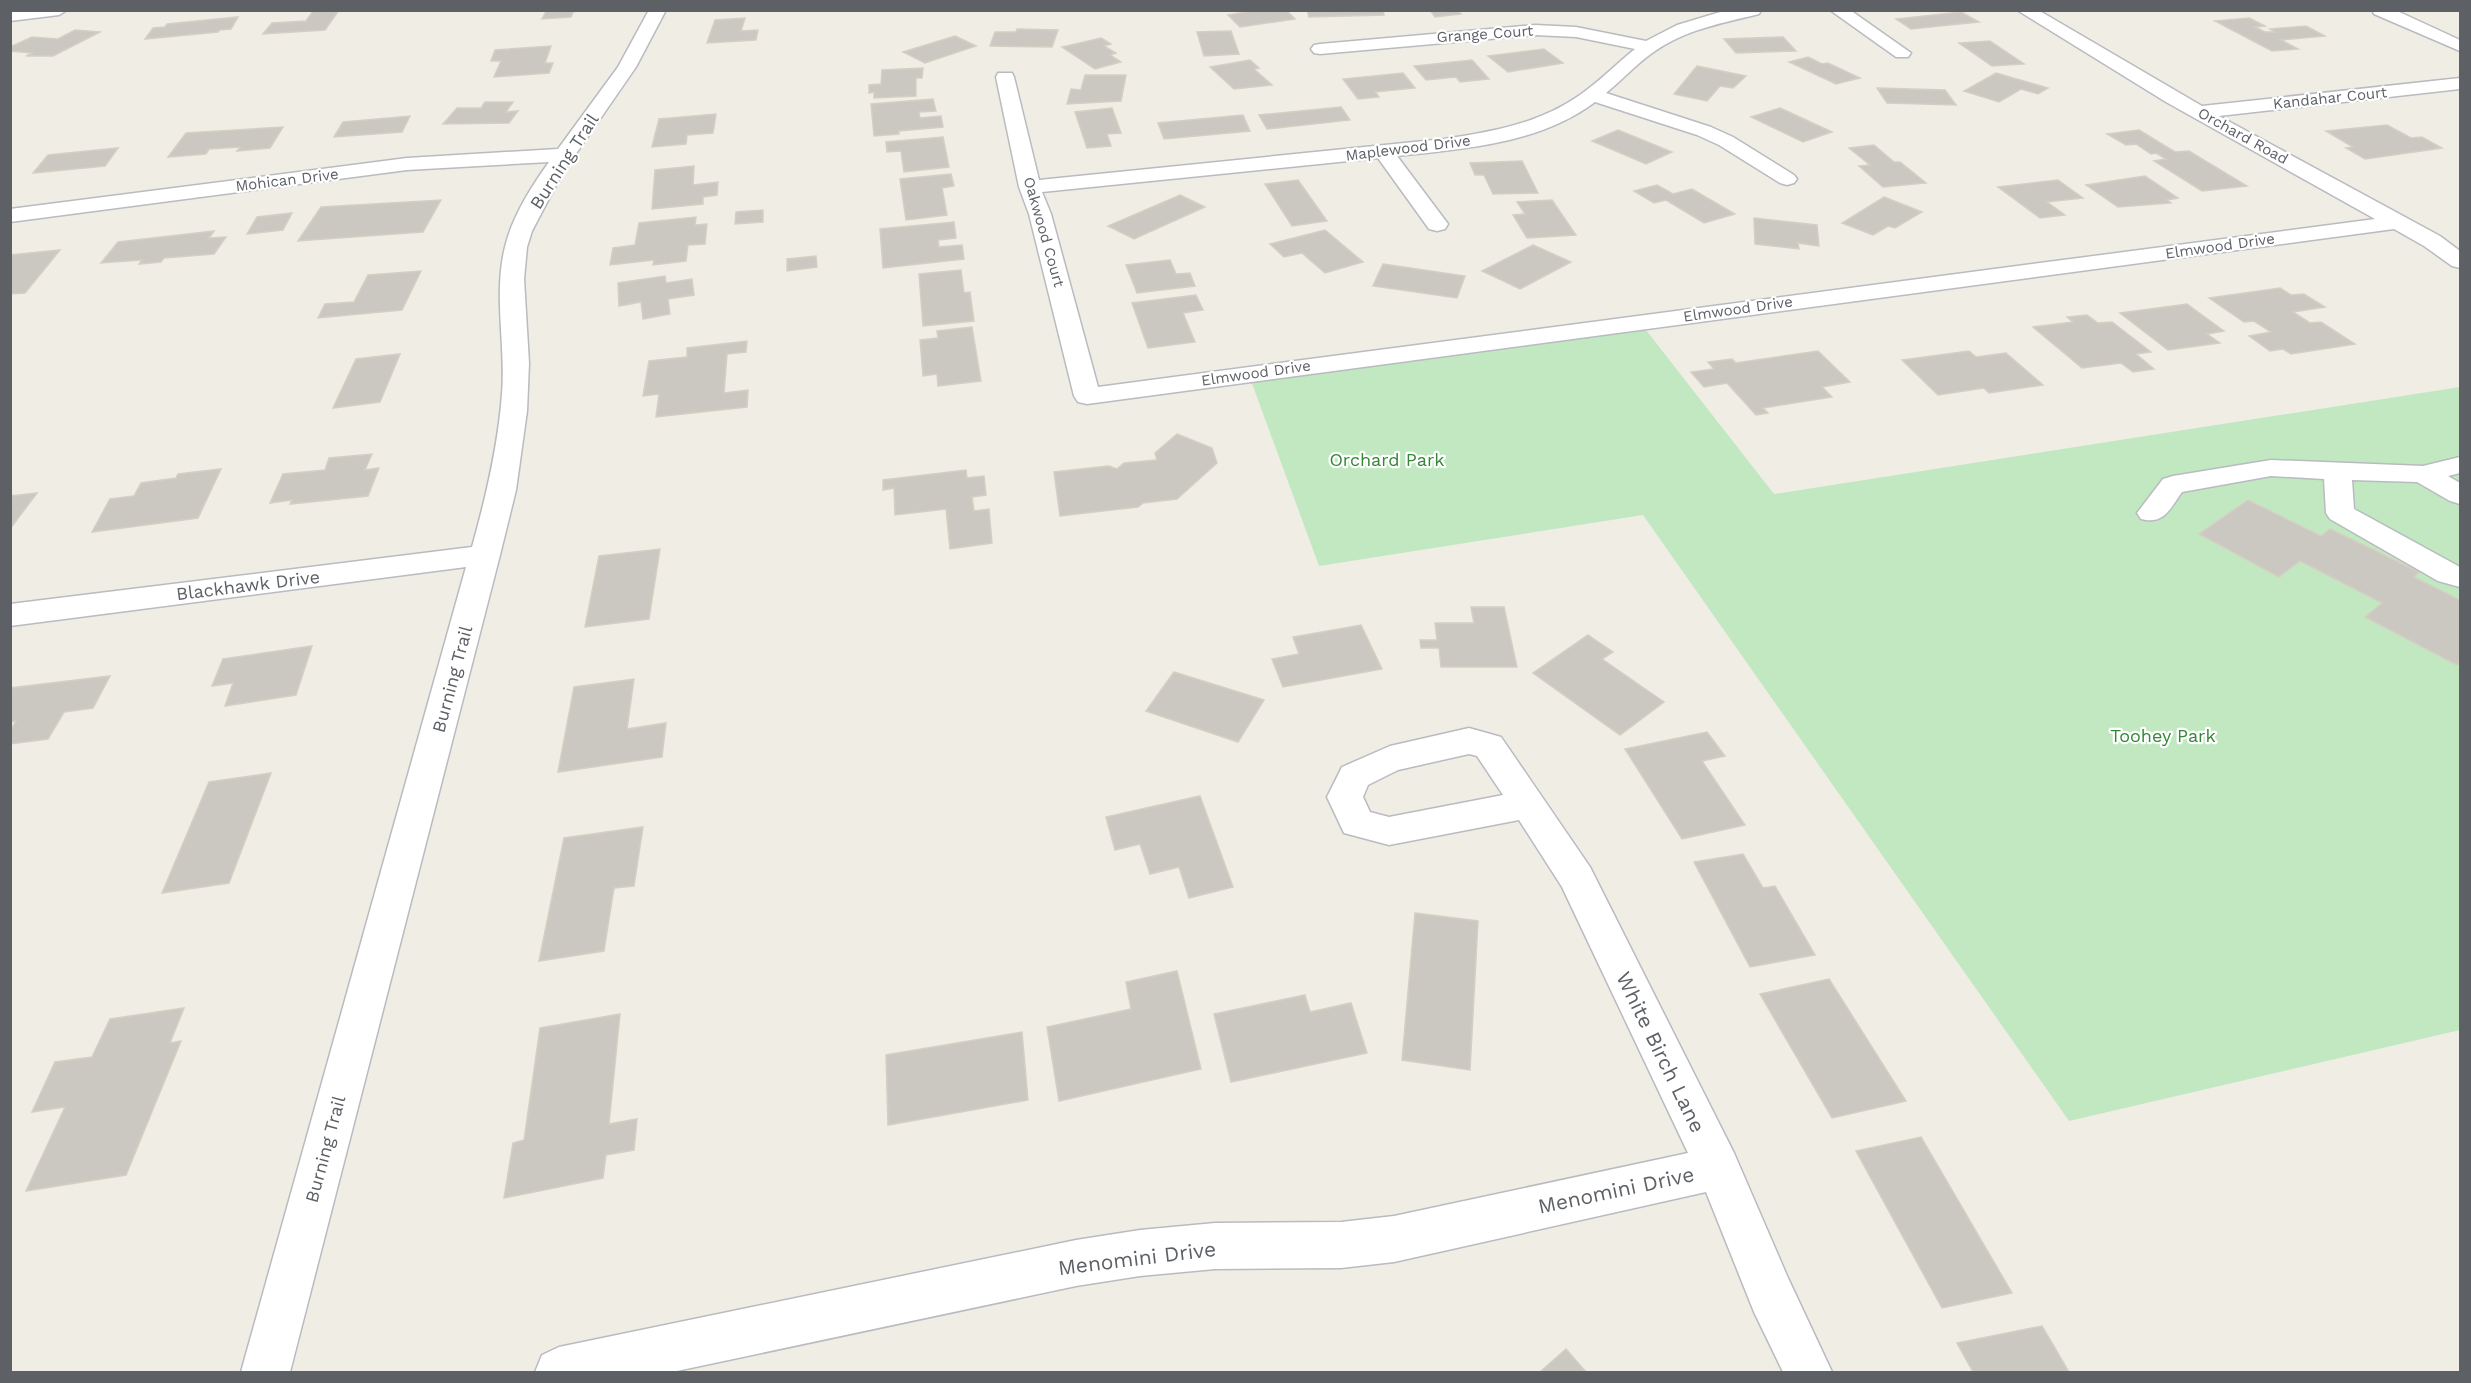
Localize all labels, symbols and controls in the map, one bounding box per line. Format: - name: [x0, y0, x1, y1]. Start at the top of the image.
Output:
- street label: Grange Court: [1436, 22, 1535, 46]
- street label: Kandahar Court: [2272, 83, 2389, 113]
- street label: Orchard Road: [2195, 104, 2291, 168]
- street label: Burning Trail: [525, 109, 603, 213]
- street label: Maplewood Drive: [1344, 131, 1472, 165]
- street label: Mohican Drive: [235, 165, 339, 195]
- street label: Oakwood Court: [1020, 175, 1068, 290]
- street label: Elmwood Drive: [2164, 229, 2276, 263]
- street label: Elmwood Drive: [1682, 292, 1794, 326]
- street label: Elmwood Drive: [1200, 356, 1312, 390]
- park label: Orchard Park: [1329, 449, 1445, 470]
- street label: Blackhawk Drive: [175, 566, 321, 604]
- street label: Burning Trail: [428, 623, 476, 735]
- park label: Toohey Park: [2110, 725, 2216, 746]
- street label: White Birch Lane: [1611, 967, 1711, 1137]
- street label: Burning Trail: [301, 1093, 349, 1205]
- street label: Menomini Drive: [1536, 1161, 1696, 1219]
- street label: Menomini Drive: [1057, 1236, 1217, 1280]

